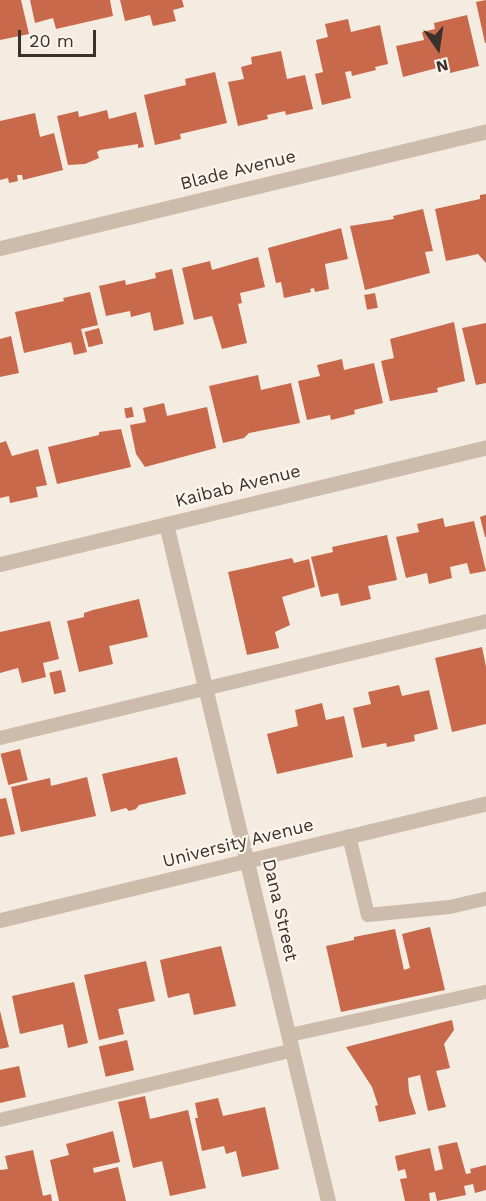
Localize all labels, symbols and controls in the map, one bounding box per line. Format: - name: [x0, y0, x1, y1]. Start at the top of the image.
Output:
- scale bar: [21, 18, 99, 56]
- north arrow: [408, 18, 468, 78]
- text: 20 m: [29, 30, 74, 51]
- text: N: [434, 55, 450, 77]
- street label: Blade Avenue: [178, 145, 298, 195]
- street label: Kaibab Avenue: [173, 460, 303, 512]
- street label: University Avenue: [160, 814, 316, 872]
- street label: Dana Street: [258, 857, 302, 963]

